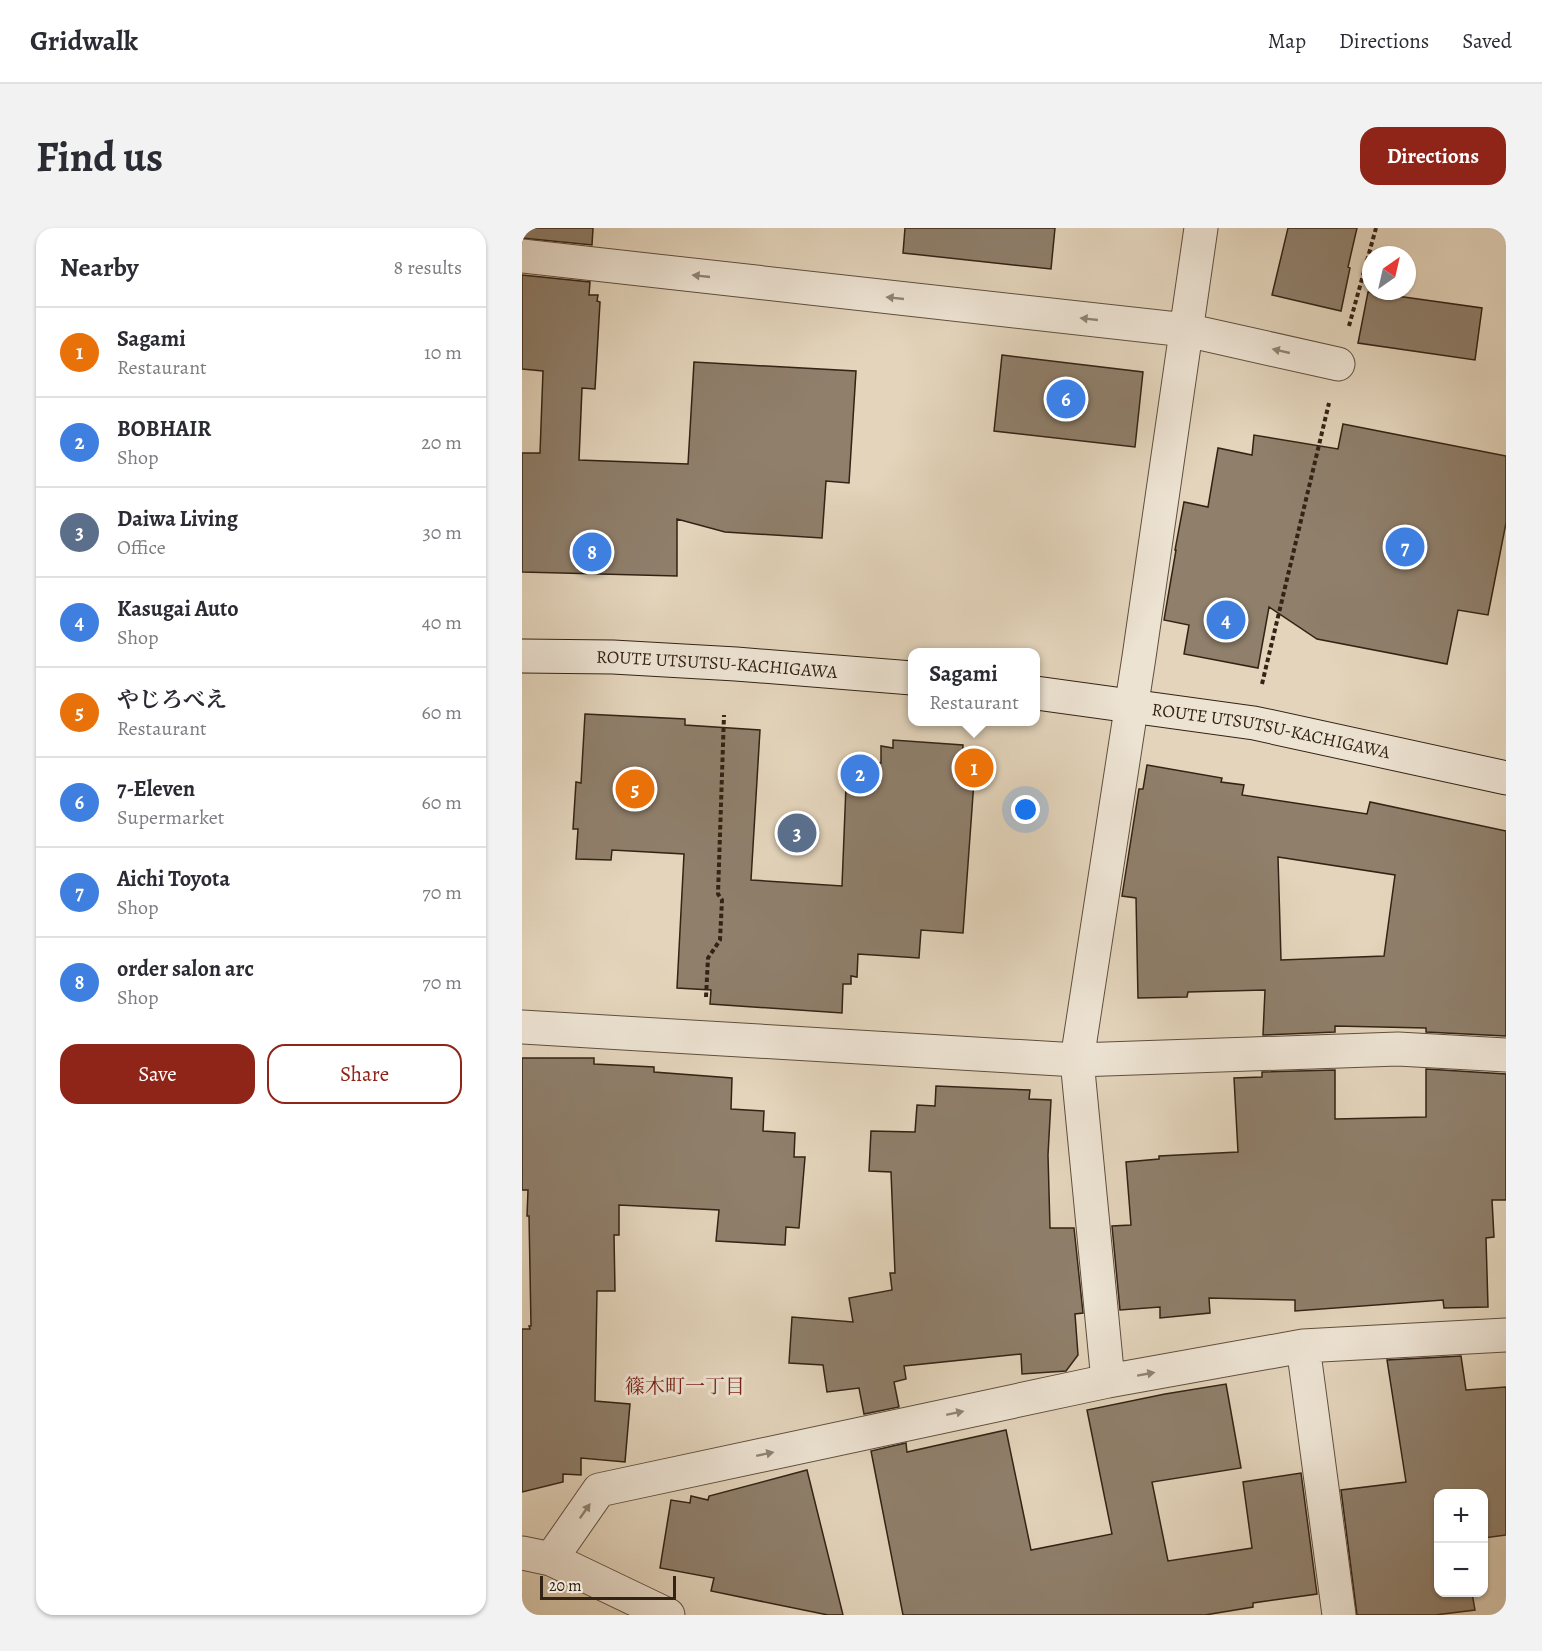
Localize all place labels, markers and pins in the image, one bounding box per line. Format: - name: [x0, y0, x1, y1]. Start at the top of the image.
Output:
- pin: 6: [1046, 376, 1086, 422]
- pin: 7: [1386, 524, 1424, 570]
- pin: 8: [572, 530, 612, 574]
- pin: 4: [1206, 598, 1246, 642]
- pin: 1: [954, 746, 994, 790]
- pin: 2: [840, 752, 880, 796]
- pin: 5: [616, 766, 654, 812]
- pin: 3: [778, 810, 816, 856]

